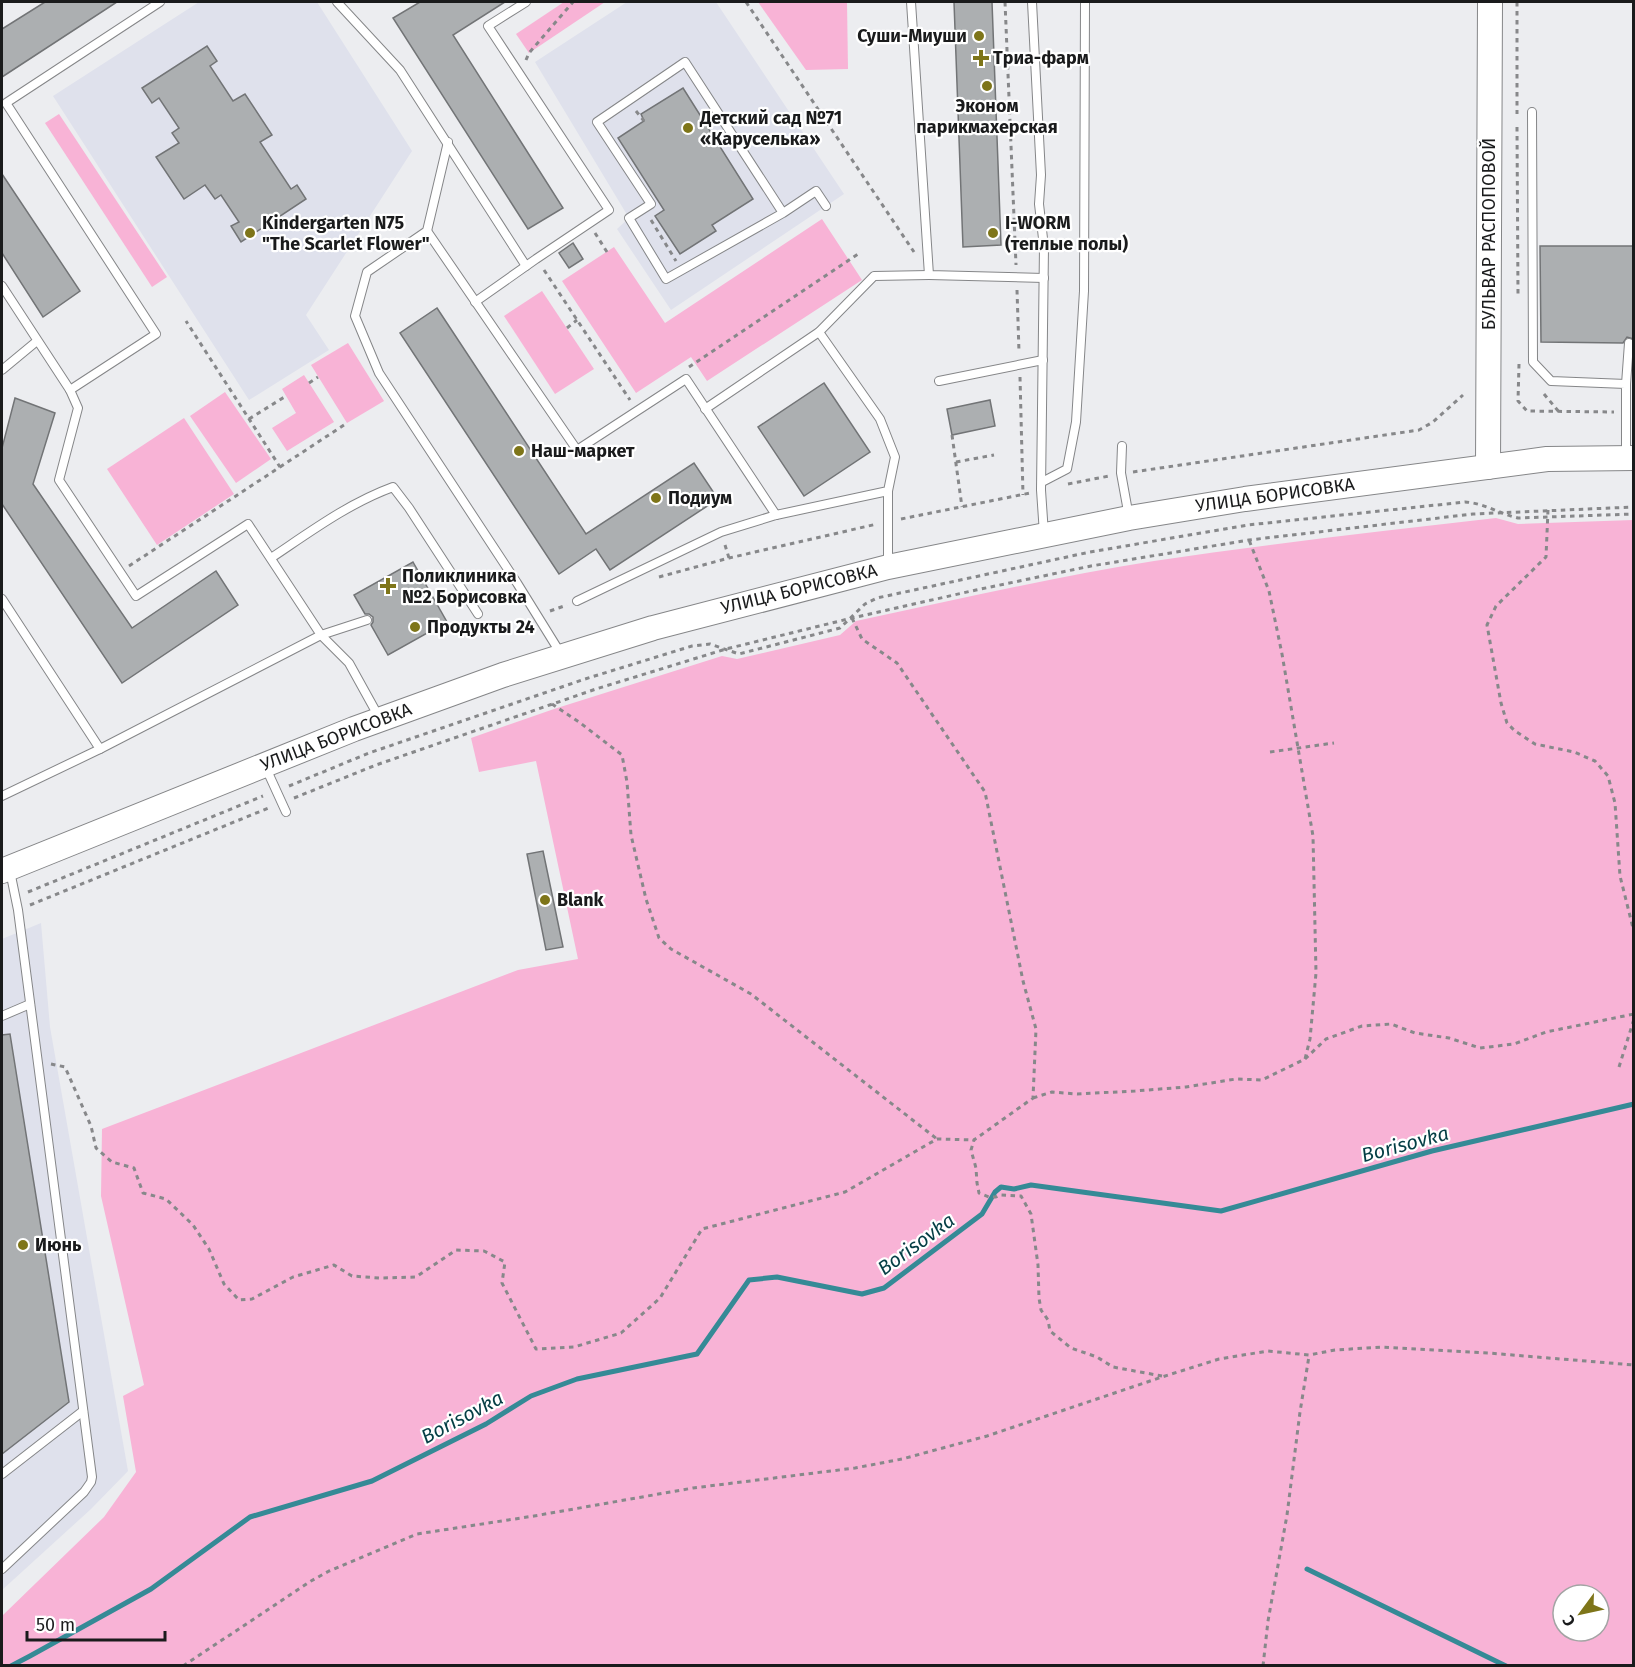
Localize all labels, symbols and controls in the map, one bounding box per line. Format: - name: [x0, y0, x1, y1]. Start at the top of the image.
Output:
- place label: Суши-Миуши: [857, 25, 967, 47]
- marker: Суши-Миуши: [972, 29, 986, 43]
- place label: Триа-фарм: [993, 47, 1089, 69]
- marker: Триа-фарм: [974, 51, 988, 65]
- marker: Эконом парикмахерская: [980, 79, 994, 93]
- place label: Эконом парикмахерская: [916, 95, 1058, 138]
- place label: Детский сад №71 «Каруселька»: [699, 107, 842, 150]
- marker: Детский сад №71 «Каруселька»: [681, 121, 695, 135]
- street label: БУЛЬВАР РАСПОПОВОЙ: [1478, 138, 1500, 330]
- place label: Kindergarten N75 "The Scarlet Flower": [262, 212, 430, 255]
- place label: I-WORM (теплые полы): [1005, 212, 1128, 255]
- marker: Kindergarten N75 "The Scarlet Flower": [243, 226, 257, 240]
- marker: I-WORM (теплые полы): [986, 226, 1000, 240]
- place label: Наш-маркет: [531, 440, 635, 462]
- marker: Наш-маркет: [512, 444, 526, 458]
- street label: УЛИЦА БОРИСОВКА: [1194, 473, 1357, 517]
- place label: Подиум: [668, 487, 732, 509]
- marker: Подиум: [649, 491, 663, 505]
- street label: УЛИЦА БОРИСОВКА: [719, 559, 880, 619]
- place label: Поликлиника №2 Борисовка: [402, 565, 527, 608]
- marker: Поликлиника №2 Борисовка: [379, 577, 397, 595]
- place label: Продукты 24: [427, 616, 535, 638]
- marker: Продукты 24: [408, 620, 422, 634]
- street label: УЛИЦА БОРИСОВКА: [257, 698, 415, 776]
- place label: Blank: [557, 889, 605, 911]
- marker: Blank: [538, 893, 552, 907]
- water label: Borisovka: [1359, 1121, 1451, 1167]
- water label: Borisovka: [873, 1208, 959, 1280]
- place label: Июнь: [35, 1234, 82, 1256]
- marker: Июнь: [16, 1238, 30, 1252]
- water label: Borisovka: [417, 1385, 507, 1449]
- north arrow: [1551, 1583, 1611, 1643]
- scale bar: [27, 1604, 165, 1642]
- text: С: [1558, 1611, 1579, 1630]
- text: 50 m: [36, 1614, 75, 1636]

